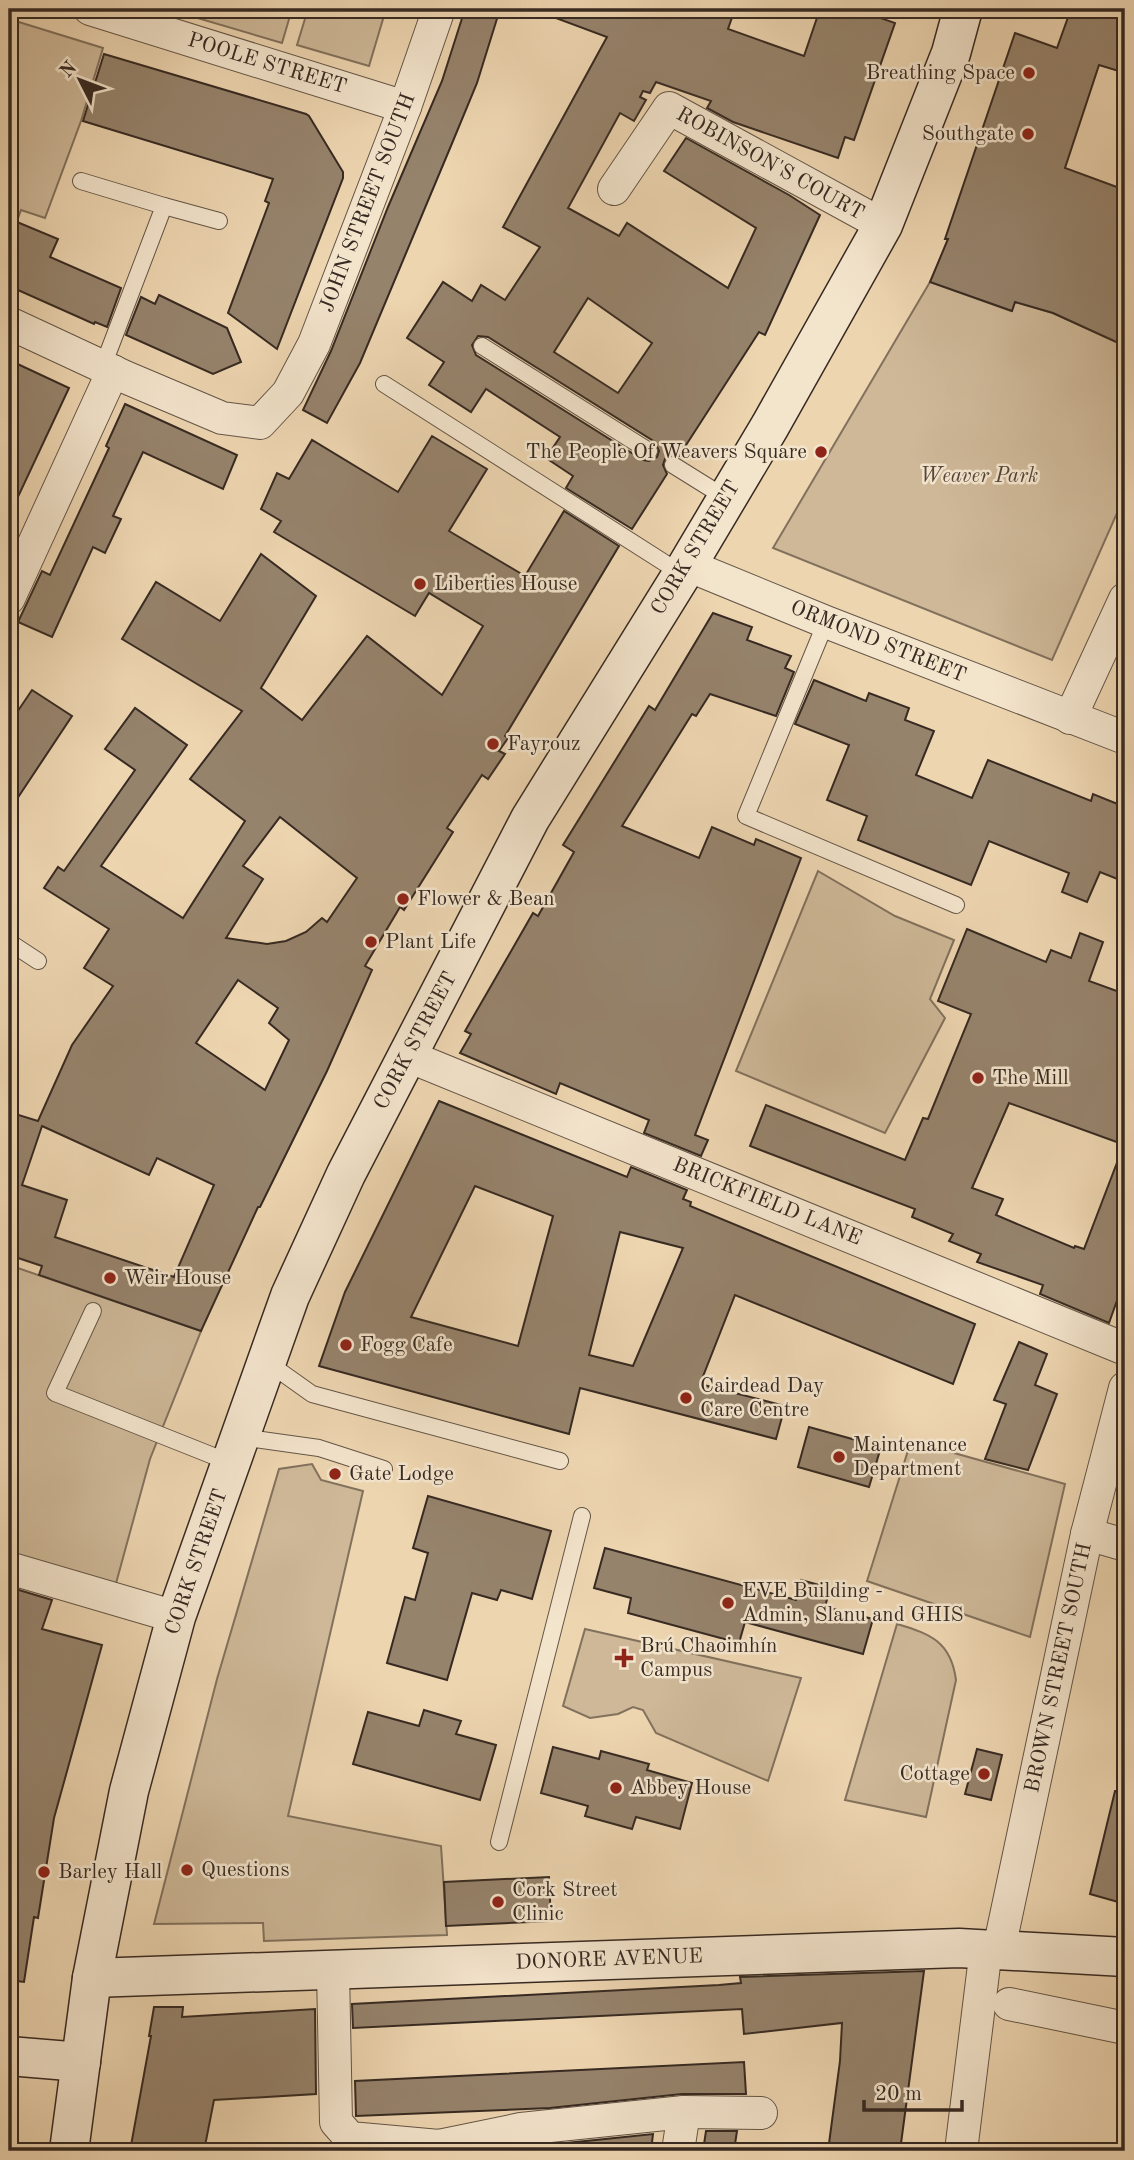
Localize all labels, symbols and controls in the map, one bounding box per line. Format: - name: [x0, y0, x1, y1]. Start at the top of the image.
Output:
- street label: POOLE STREET: [185, 30, 349, 98]
- north arrow: [46, 46, 116, 116]
- text: N: [57, 58, 81, 82]
- place label: Breathing Space: [866, 63, 1015, 84]
- marker: Breathing Space: [1021, 65, 1037, 81]
- street label: JOHN STREET SOUTH: [317, 91, 419, 315]
- street label: ROBINSON'S COURT: [673, 104, 867, 224]
- place label: Southgate: [922, 124, 1014, 145]
- marker: Southgate: [1020, 126, 1036, 142]
- place label: The People Of Weavers Square: [526, 442, 807, 463]
- marker: The People Of Weavers Square: [813, 444, 829, 460]
- park label: Weaver Park: [920, 466, 1038, 487]
- street label: CORK STREET: [648, 477, 744, 619]
- place label: Liberties House: [434, 574, 577, 595]
- marker: Liberties House: [412, 576, 428, 592]
- street label: ORMOND STREET: [787, 597, 969, 687]
- place label: Fayrouz: [507, 734, 581, 755]
- marker: Fayrouz: [485, 736, 501, 752]
- place label: Flower & Bean: [417, 889, 555, 910]
- marker: Flower & Bean: [395, 891, 411, 907]
- place label: Plant Life: [385, 932, 476, 953]
- marker: Plant Life: [363, 934, 379, 950]
- street label: CORK STREET: [371, 969, 461, 1113]
- place label: The Mill: [992, 1068, 1069, 1089]
- marker: The Mill: [970, 1070, 986, 1086]
- street label: BRICKFIELD LANE: [670, 1154, 864, 1250]
- place label: Weir House: [124, 1268, 231, 1289]
- marker: Weir House: [102, 1270, 118, 1286]
- place label: Fogg Cafe: [360, 1335, 453, 1356]
- marker: Fogg Cafe: [338, 1337, 354, 1353]
- place label: Cairdead Day Care Centre: [700, 1376, 824, 1421]
- marker: Cairdead Day Care Centre: [678, 1390, 694, 1406]
- place label: Maintenance Department: [853, 1435, 967, 1480]
- marker: Maintenance Department: [831, 1449, 847, 1465]
- place label: Gate Lodge: [349, 1464, 454, 1485]
- marker: Gate Lodge: [327, 1466, 343, 1482]
- street label: CORK STREET: [162, 1486, 232, 1638]
- street label: BROWN STREET SOUTH: [1022, 1541, 1096, 1795]
- place label: EVE Building - Admin, Slanu and GHIS: [742, 1581, 963, 1626]
- marker: EVE Building - Admin, Slanu and GHIS: [720, 1595, 736, 1611]
- place label: Brú Chaoimhín Campus: [640, 1636, 777, 1681]
- marker: Brú Chaoimhín Campus: [614, 1648, 634, 1668]
- place label: Cottage: [899, 1764, 970, 1785]
- marker: Cottage: [976, 1766, 992, 1782]
- place label: Abbey House: [630, 1778, 751, 1799]
- marker: Abbey House: [608, 1780, 624, 1796]
- place label: Questions: [201, 1860, 290, 1881]
- place label: Barley Hall: [58, 1862, 162, 1883]
- marker: Questions: [179, 1862, 195, 1878]
- marker: Barley Hall: [36, 1864, 52, 1880]
- place label: Cork Street Clinic: [512, 1880, 618, 1925]
- marker: Cork Street Clinic: [490, 1894, 506, 1910]
- street label: DONORE AVENUE: [515, 1946, 703, 1974]
- scale bar: [864, 2069, 962, 2113]
- text: 20 m: [875, 2084, 922, 2105]

